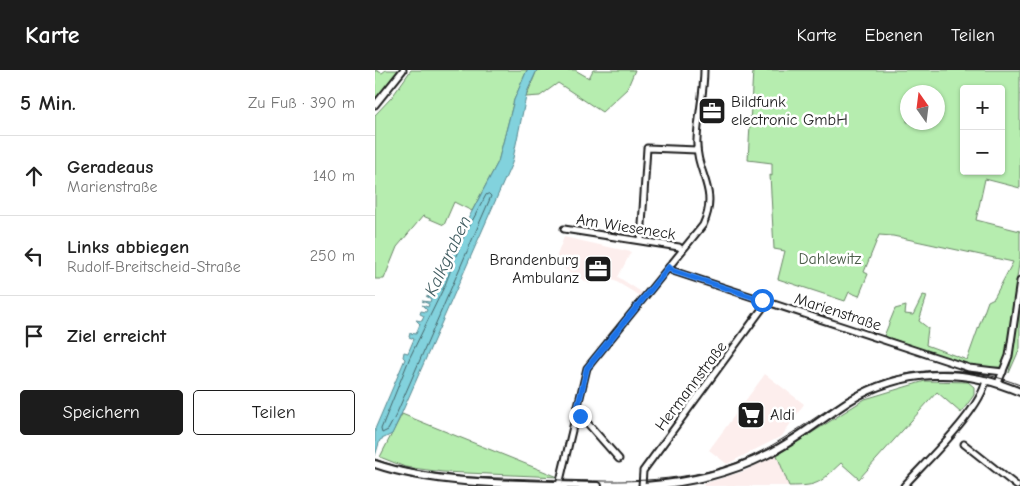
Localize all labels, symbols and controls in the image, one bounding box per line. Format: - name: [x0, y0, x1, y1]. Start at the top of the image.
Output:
- text: Karte: [25, 21, 79, 49]
- text: Karte: [796, 25, 837, 46]
- text: Ebenen: [865, 25, 923, 46]
- text: Teilen: [951, 25, 995, 46]
- north arrow: [900, 85, 945, 130]
- map controls: [960, 85, 1005, 175]
- button: +: [960, 85, 1005, 130]
- text: 5 Min.: [20, 91, 76, 115]
- place label: Bildfunk electronic GmbH: [731, 93, 848, 129]
- text: Zu Fuß · 390 m: [248, 94, 355, 112]
- office icon: Bildfunk electronic GmbH: [697, 96, 727, 126]
- button: −: [960, 130, 1005, 175]
- text: Geradeaus: [67, 156, 153, 178]
- icon: ahead: [20, 162, 48, 190]
- text: 140 m: [313, 167, 355, 185]
- text: Marienstraße: [67, 178, 157, 196]
- street label: Am Wieseneck: [575, 210, 677, 244]
- water label: Kalkgraben: [420, 213, 476, 299]
- text: Links abbiegen: [67, 236, 189, 258]
- icon: left: [20, 242, 48, 270]
- text: 250 m: [310, 247, 355, 265]
- park label: Dahlewitz: [798, 250, 862, 268]
- place label: Brandenburg Ambulanz: [489, 251, 579, 287]
- office icon: Brandenburg Ambulanz: [583, 254, 613, 284]
- text: Rudolf-Breitscheid-Straße: [67, 258, 241, 276]
- route start: [751, 289, 774, 312]
- street label: Marienstraße: [792, 289, 884, 335]
- icon: arrive: [20, 322, 48, 350]
- text: Ziel erreicht: [67, 325, 166, 347]
- street label: Hermannstraße: [652, 338, 730, 434]
- button: Speichern: [20, 390, 183, 435]
- button: Teilen: [193, 390, 355, 435]
- supermarket icon: Aldi: [736, 400, 766, 430]
- route end: [569, 405, 592, 428]
- place label: Aldi: [770, 406, 795, 424]

